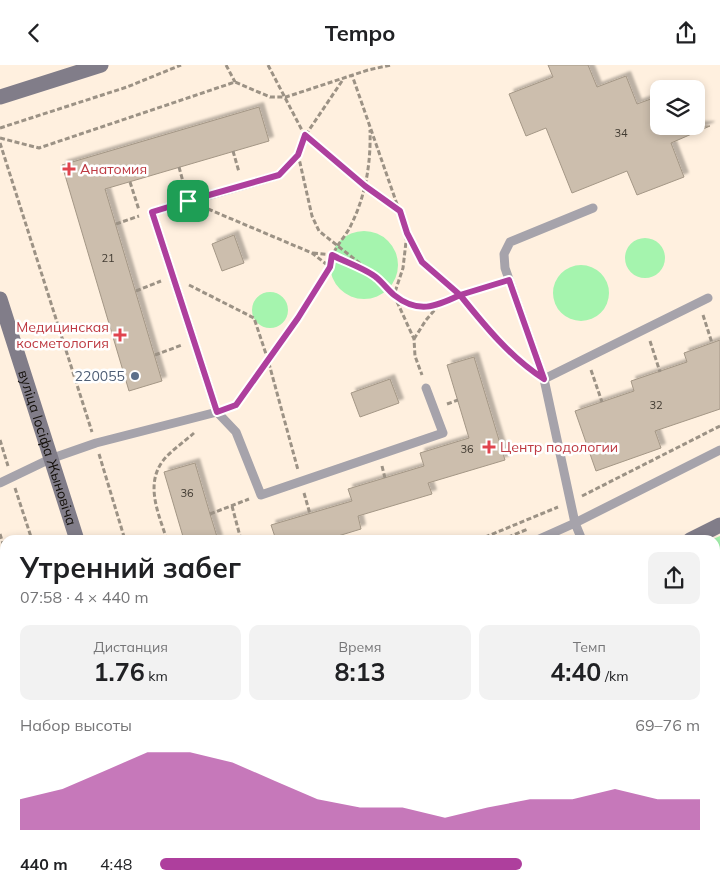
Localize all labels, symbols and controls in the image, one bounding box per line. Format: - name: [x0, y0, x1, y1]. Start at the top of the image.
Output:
- icon: back: [20, 19, 48, 47]
- text: Tempo: [325, 19, 395, 47]
- icon: share: [672, 19, 700, 47]
- map controls: [650, 80, 705, 135]
- button: layers: [650, 80, 705, 135]
- house number: 34: [614, 126, 628, 140]
- place label: Анатомия: [80, 160, 147, 178]
- marker: Анатомия: [62, 162, 76, 176]
- pin: [167, 180, 209, 222]
- icon: arrive: [174, 187, 202, 215]
- house number: 21: [101, 251, 115, 265]
- place label: Медицинская косметология: [16, 318, 109, 352]
- marker: Медицинская косметология: [113, 328, 127, 342]
- place label: 220055: [75, 367, 125, 385]
- street label: вуліца Іосіфа Жыновіча: [14, 368, 81, 528]
- marker: 220055: [129, 370, 141, 382]
- house number: 32: [649, 398, 663, 412]
- place label: Центр подологии: [500, 438, 618, 456]
- marker: Центр подологии: [482, 440, 496, 454]
- house number: 36: [460, 442, 474, 456]
- house number: 36: [180, 486, 194, 500]
- text: Утренний забег: [20, 550, 241, 585]
- button: share: [648, 552, 700, 604]
- text: 07:58 · 4 × 440 m: [20, 587, 149, 607]
- text: Дистанция: [93, 638, 168, 656]
- text: Время: [339, 638, 381, 656]
- text: Темп: [573, 638, 606, 656]
- text: 1.76: [93, 656, 145, 687]
- text: 8:13: [334, 656, 386, 687]
- text: 4:40: [550, 656, 601, 687]
- text: km: [145, 667, 168, 685]
- text: /km: [601, 667, 628, 685]
- text: Набор высоты: [20, 715, 132, 735]
- text: 69–76 m: [635, 715, 700, 735]
- text: 440 m: [20, 854, 68, 874]
- text: 4:48: [100, 854, 132, 874]

